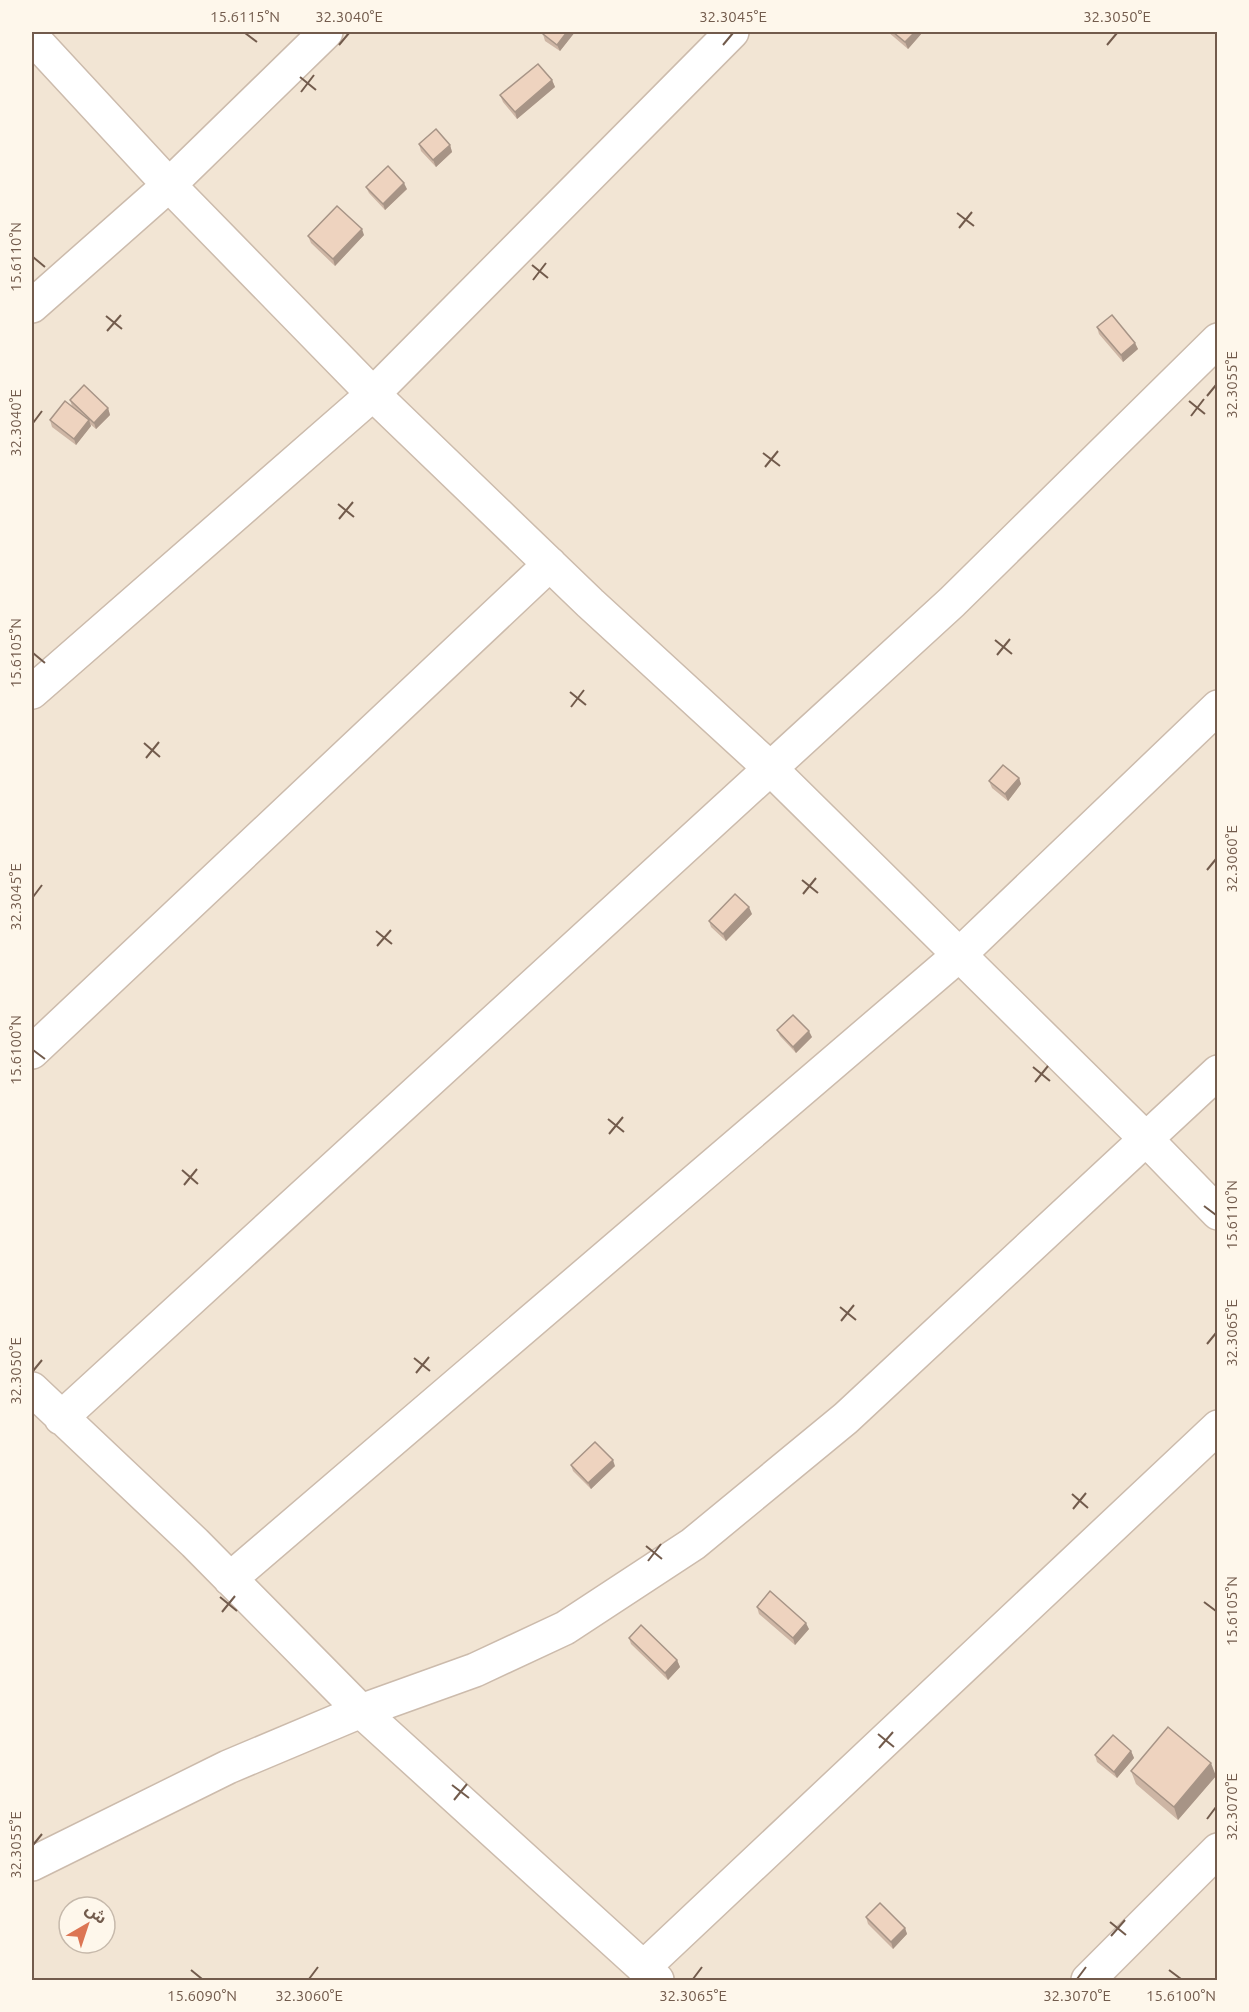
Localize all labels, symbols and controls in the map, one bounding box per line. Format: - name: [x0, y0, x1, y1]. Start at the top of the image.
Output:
- text: 15.6115°N: [210, 8, 280, 25]
- text: 32.3040°E: [315, 8, 383, 25]
- text: 32.3045°E: [699, 8, 767, 25]
- text: 32.3050°E: [1083, 8, 1151, 25]
- text: 15.6110°N: [7, 222, 24, 292]
- text: 32.3055°E: [1223, 351, 1240, 419]
- text: 32.3040°E: [7, 389, 24, 457]
- text: 15.6105°N: [7, 618, 24, 688]
- text: 32.3060°E: [1223, 825, 1240, 893]
- text: 32.3045°E: [7, 863, 24, 931]
- text: 15.6100°N: [7, 1015, 24, 1085]
- text: 15.6110°N: [1223, 1180, 1240, 1250]
- text: 32.3065°E: [1223, 1299, 1240, 1367]
- text: 32.3050°E: [7, 1337, 24, 1405]
- text: 15.6105°N: [1223, 1576, 1240, 1646]
- text: 32.3070°E: [1223, 1773, 1240, 1841]
- text: 32.3055°E: [7, 1811, 24, 1879]
- north arrow: [57, 1895, 117, 1955]
- text: ش: [82, 1899, 111, 1928]
- text: 15.6090°N: [167, 1987, 237, 2004]
- text: 32.3060°E: [275, 1987, 343, 2004]
- text: 32.3065°E: [659, 1987, 727, 2004]
- text: 32.3070°E: [1043, 1987, 1111, 2004]
- text: 15.6100°N: [1146, 1987, 1216, 2004]

